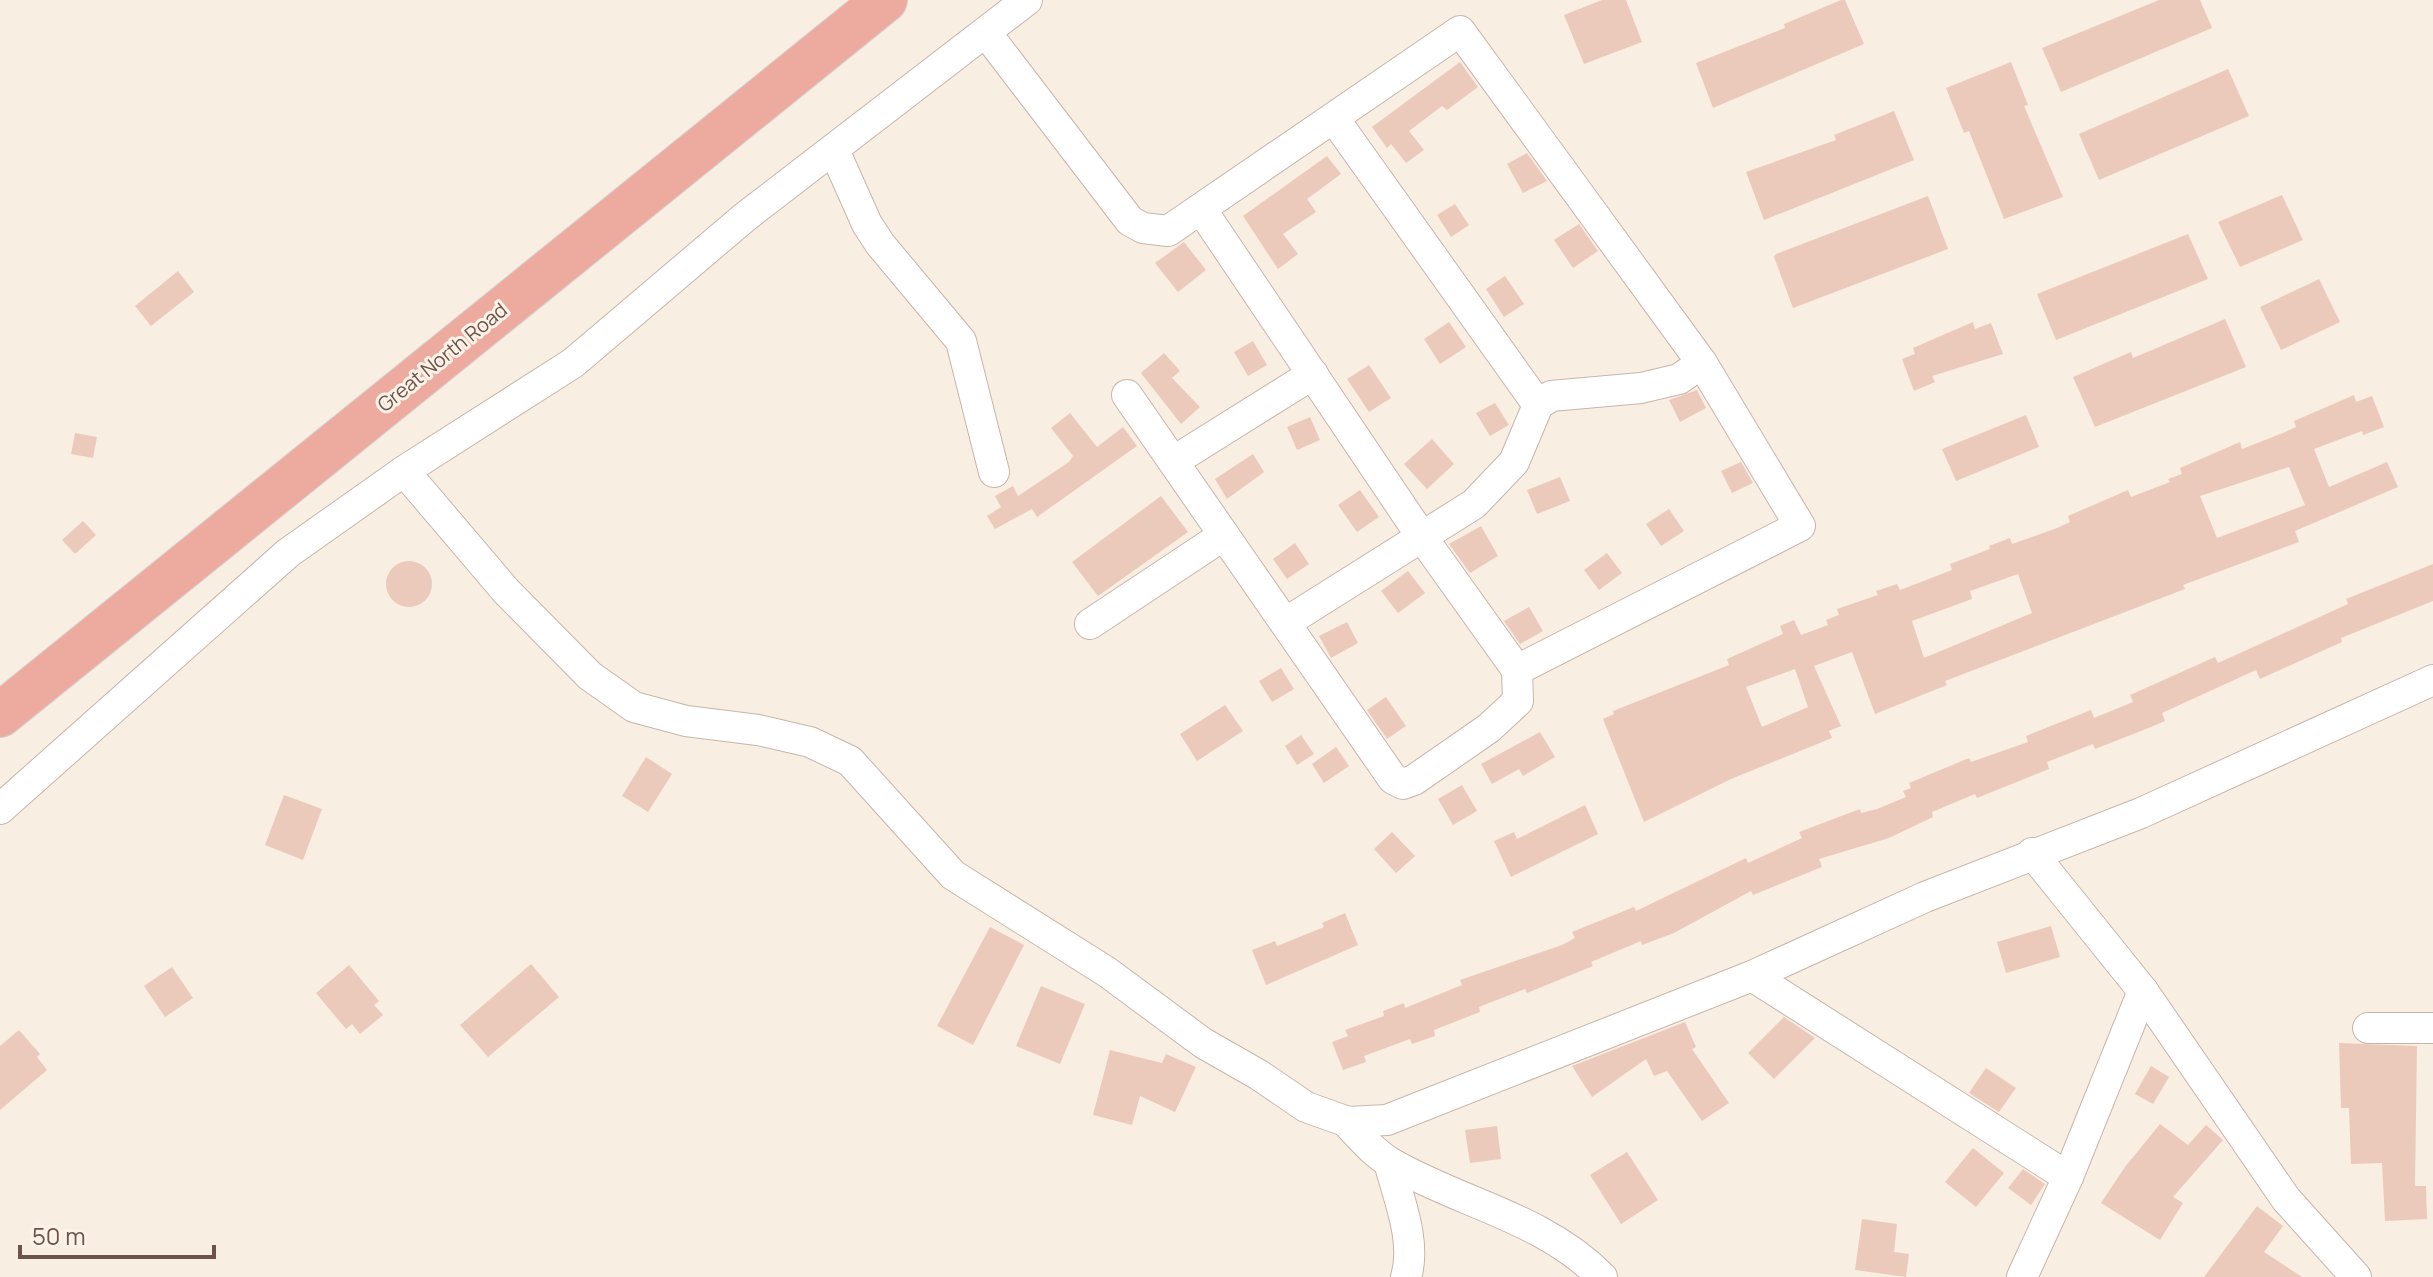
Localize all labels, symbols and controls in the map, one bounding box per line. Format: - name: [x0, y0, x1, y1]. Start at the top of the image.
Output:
- street label: Great North Road: [371, 296, 513, 418]
- scale bar: [20, 1209, 214, 1259]
- text: 50 m: [32, 1219, 86, 1252]

